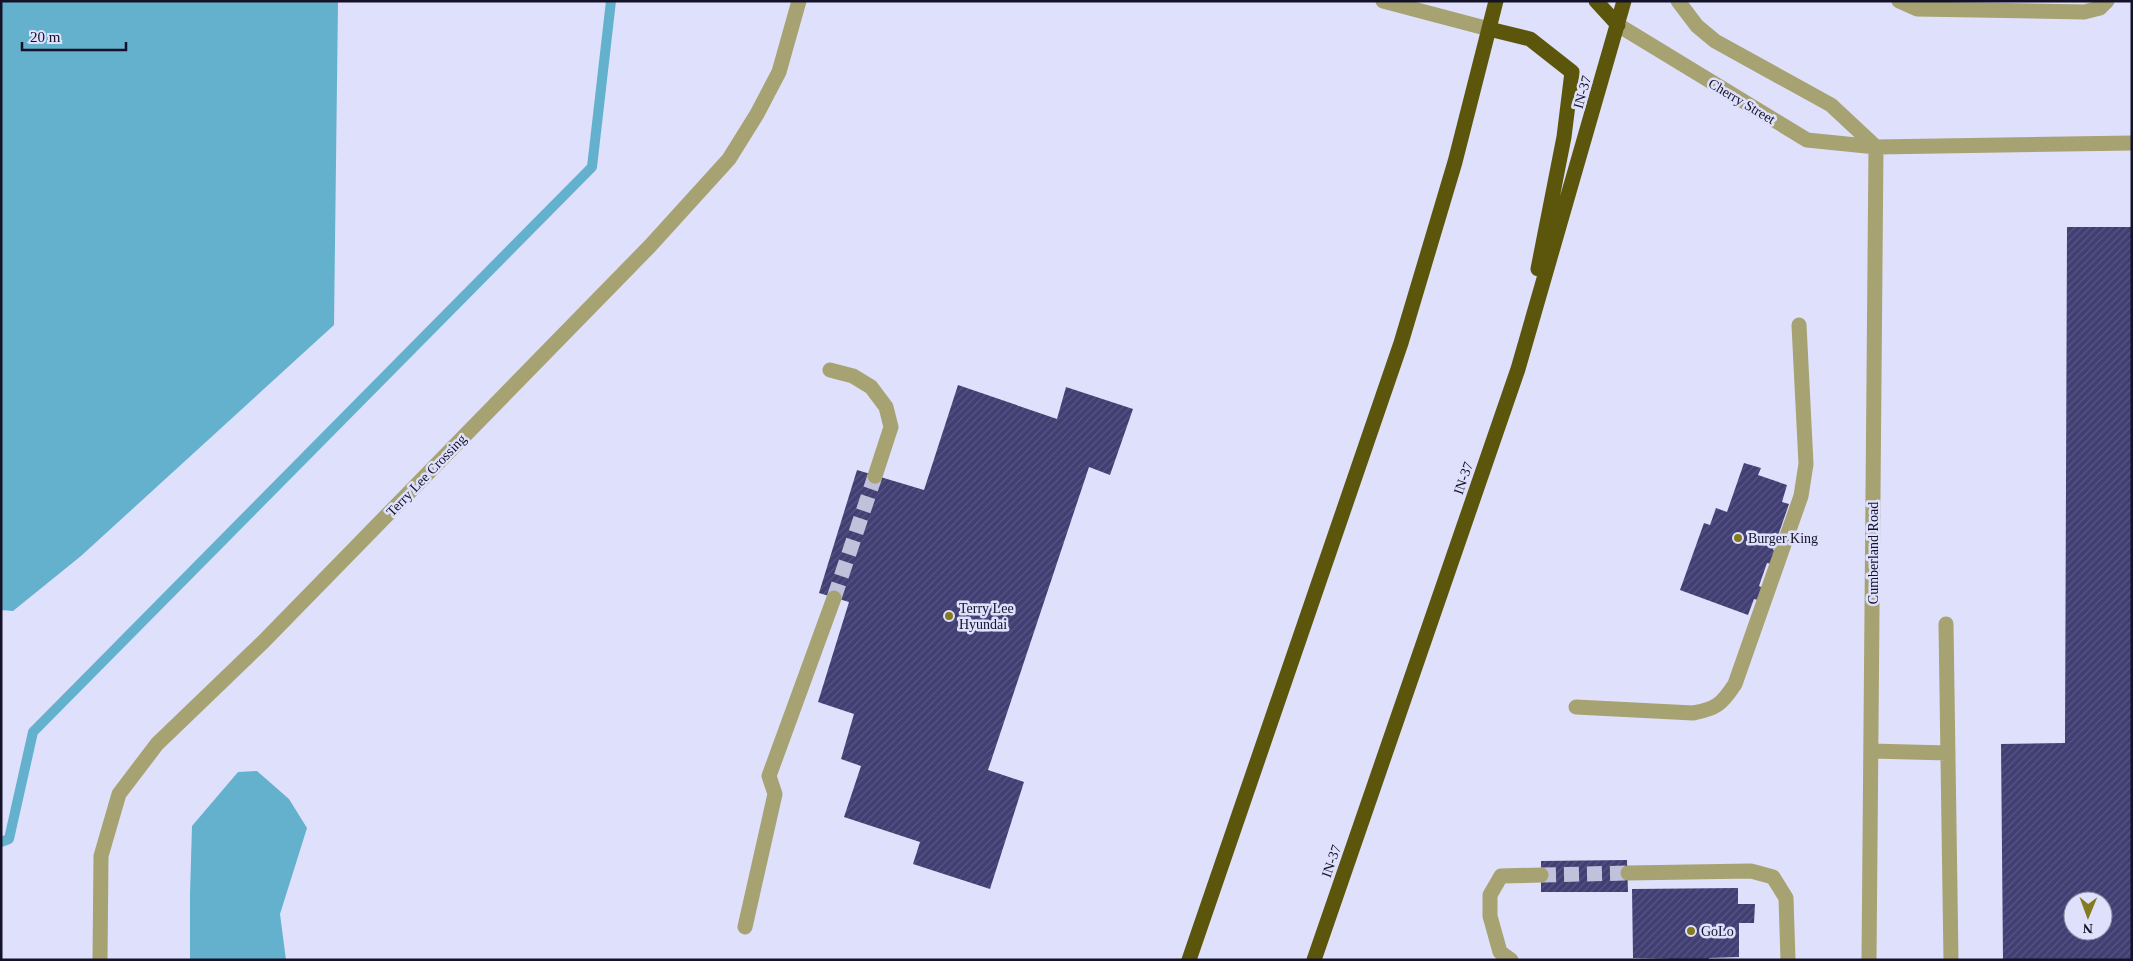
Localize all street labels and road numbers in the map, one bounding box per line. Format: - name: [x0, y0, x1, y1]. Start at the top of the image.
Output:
- street label: IN-37: [1571, 74, 1594, 110]
- street label: Cherry Street: [1706, 76, 1778, 127]
- street label: Terry Lee Crossing: [383, 431, 469, 519]
- street label: IN-37: [1451, 460, 1476, 496]
- street label: Cumberland Road: [1866, 502, 1881, 604]
- street label: IN-37: [1319, 843, 1344, 879]

